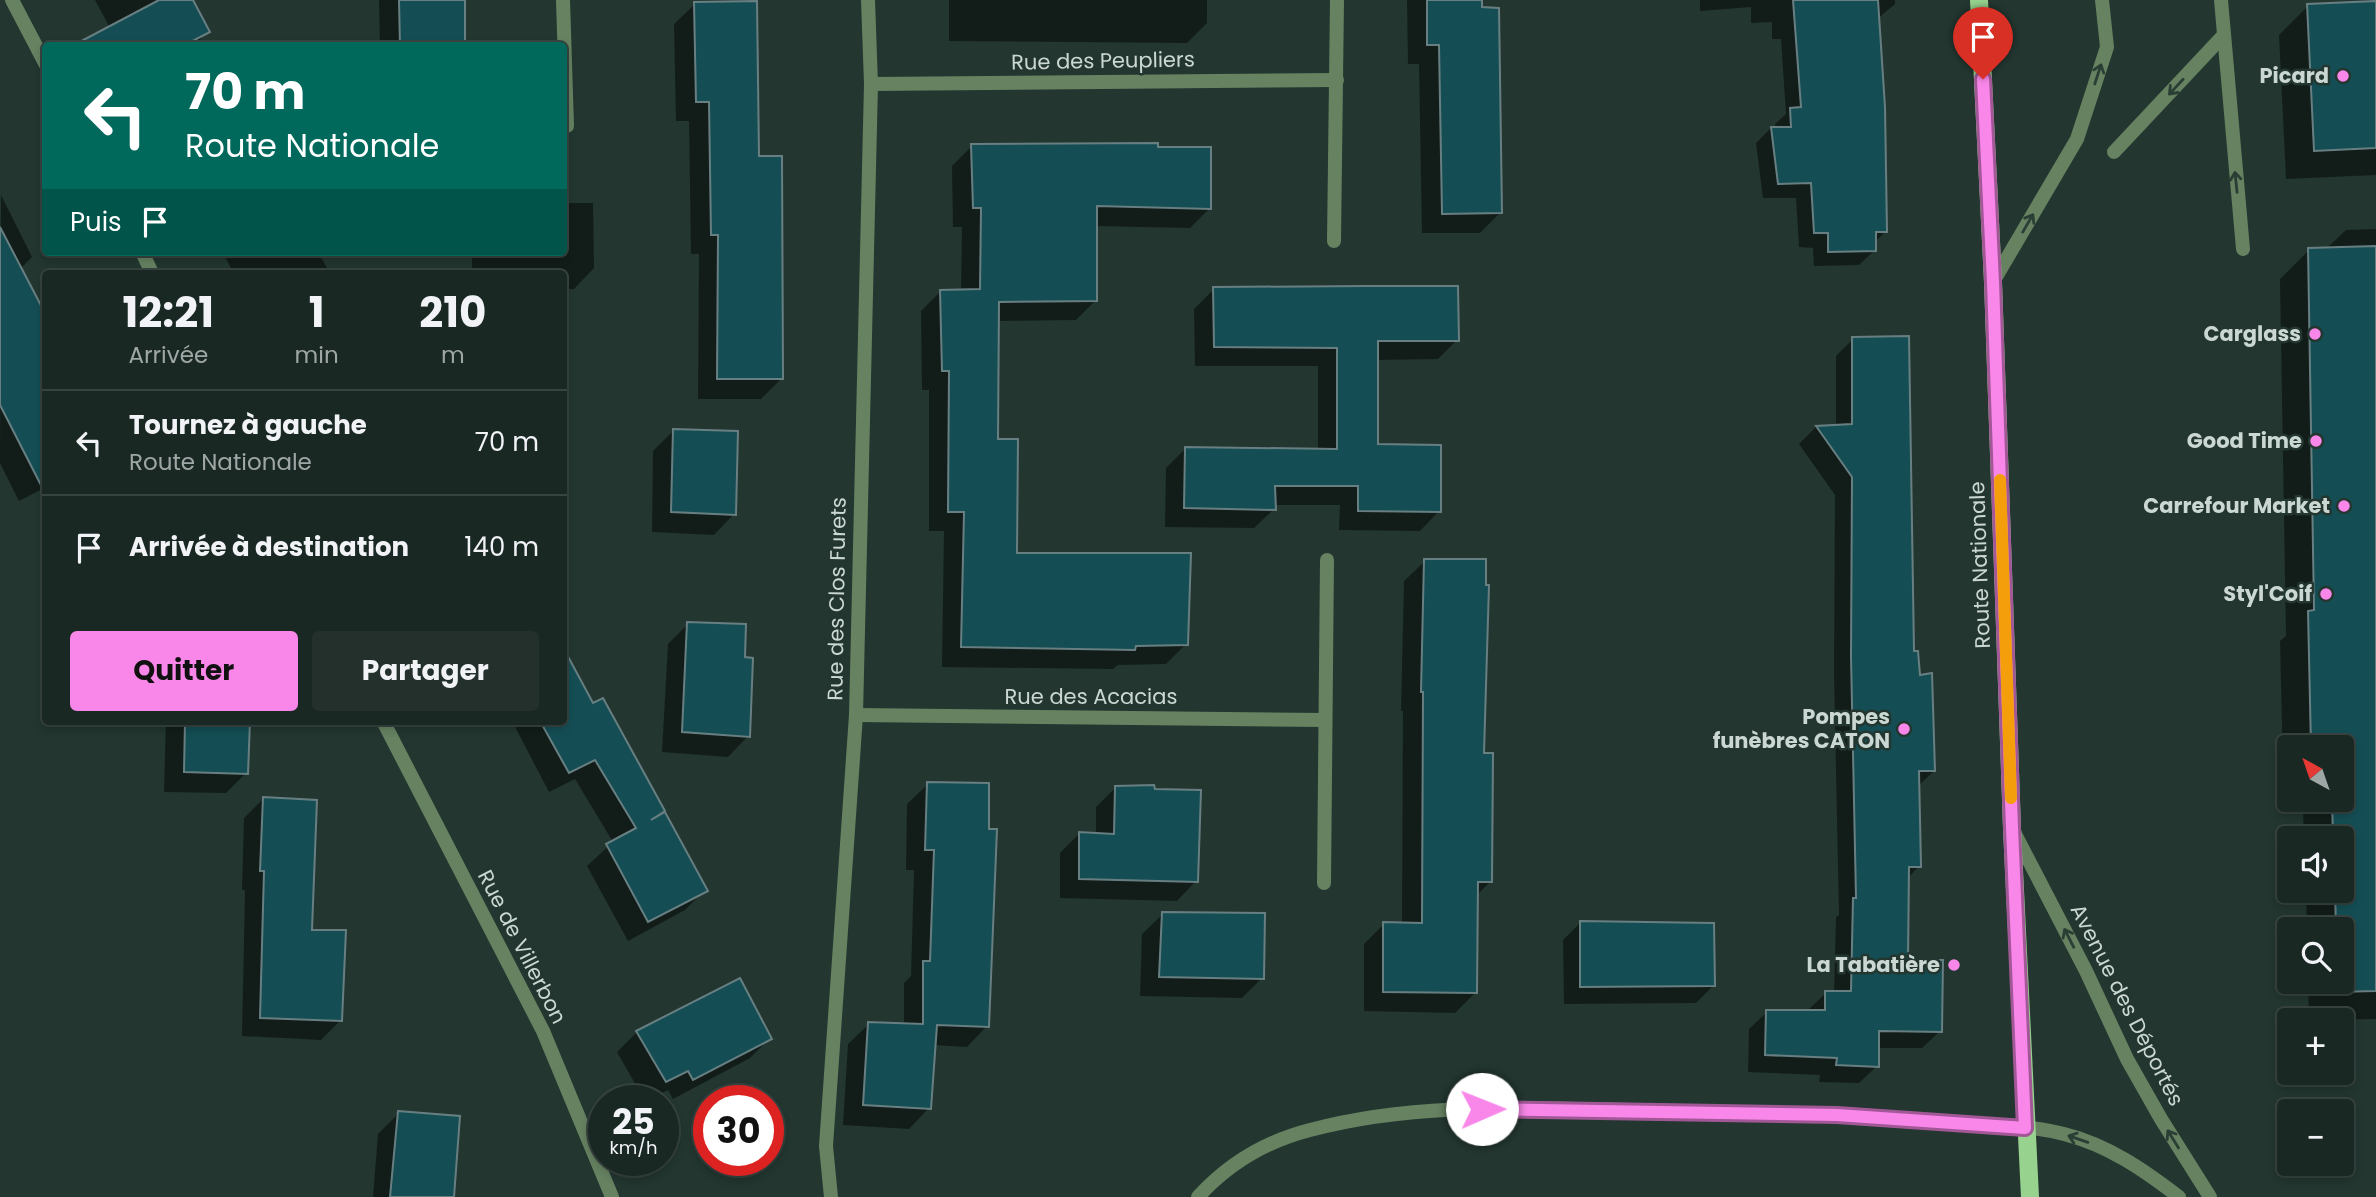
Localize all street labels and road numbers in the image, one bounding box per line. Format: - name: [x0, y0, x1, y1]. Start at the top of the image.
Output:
- street label: Rue des Peupliers: [1011, 44, 1195, 77]
- street label: Route Nationale: [1962, 481, 1997, 649]
- street label: Rue des Clos Furets: [820, 497, 853, 701]
- street label: Rue des Acacias: [1005, 682, 1177, 711]
- street label: Rue de Villerbon: [471, 865, 574, 1029]
- street label: Avenue des Déportés: [2064, 899, 2191, 1111]

